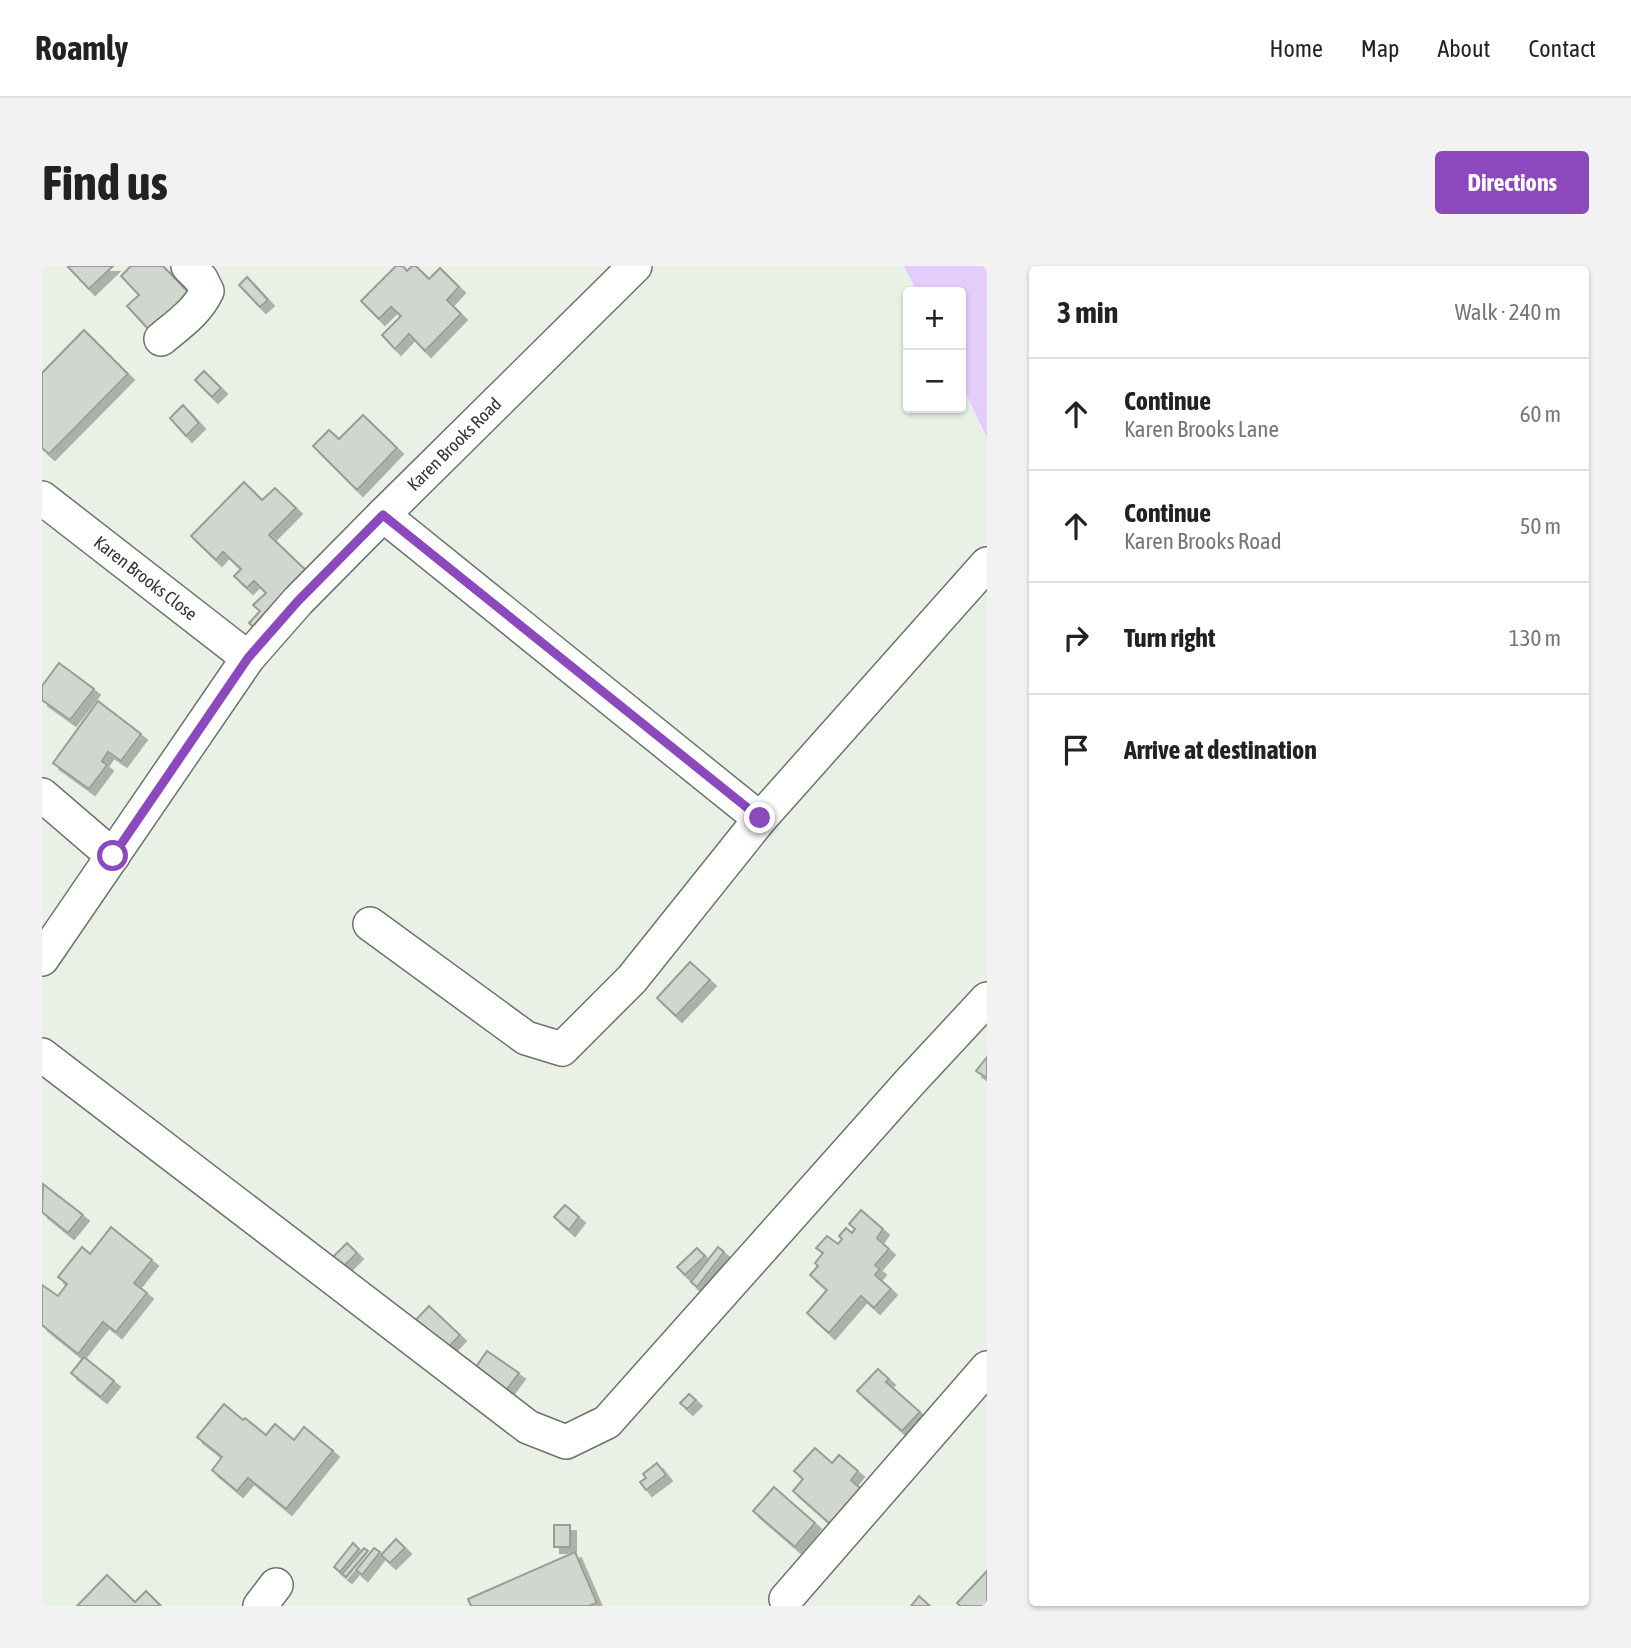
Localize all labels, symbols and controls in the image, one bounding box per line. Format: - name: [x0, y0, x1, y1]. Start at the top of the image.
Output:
- text: Roamly: [35, 29, 128, 67]
- text: Home: [1269, 35, 1323, 62]
- text: Map: [1361, 35, 1399, 62]
- text: About: [1437, 35, 1490, 62]
- text: Contact: [1528, 35, 1596, 62]
- button: Directions: [1435, 151, 1589, 214]
- text: Find us: [42, 154, 168, 210]
- map controls: [903, 287, 966, 413]
- button: +: [903, 287, 966, 350]
- text: 3 min: [1057, 295, 1118, 329]
- text: Walk · 240 m: [1455, 299, 1561, 325]
- button: −: [903, 350, 966, 413]
- text: Continue: [1124, 386, 1211, 416]
- street label: Karen Brooks Road: [403, 393, 505, 495]
- icon: ahead: [1057, 395, 1095, 433]
- text: 60 m: [1520, 401, 1561, 427]
- text: Karen Brooks Lane: [1124, 416, 1279, 442]
- text: Continue: [1124, 498, 1211, 528]
- icon: ahead: [1057, 507, 1095, 545]
- text: 50 m: [1520, 513, 1561, 539]
- text: Karen Brooks Road: [1124, 528, 1282, 554]
- street label: Karen Brooks Close: [90, 531, 201, 625]
- icon: right: [1057, 619, 1095, 657]
- text: Turn right: [1124, 623, 1215, 653]
- text: 130 m: [1509, 625, 1561, 651]
- icon: arrive: [1057, 731, 1095, 769]
- text: Arrive at destination: [1124, 735, 1317, 765]
- route end: [744, 802, 775, 833]
- route start: [97, 840, 128, 871]

